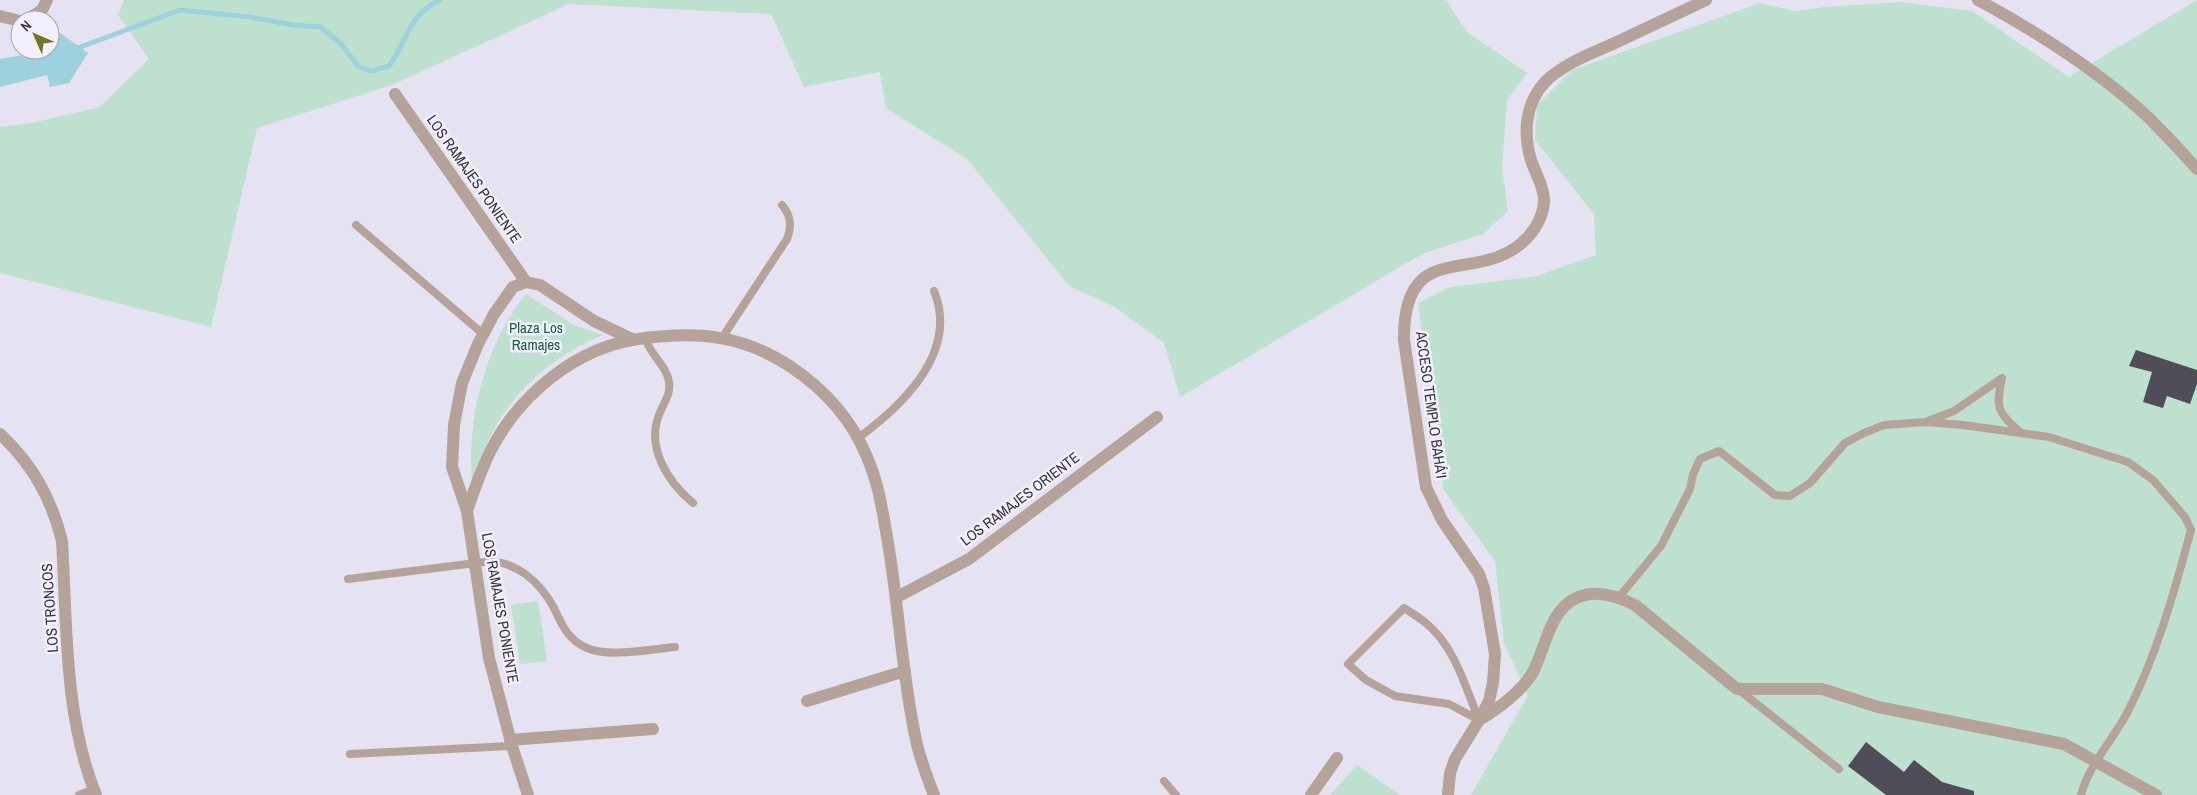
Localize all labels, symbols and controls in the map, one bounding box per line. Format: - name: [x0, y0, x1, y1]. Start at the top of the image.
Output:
- north arrow: [10, 10, 60, 60]
- text: N: [17, 17, 35, 35]
- street label: LOS RAMAJES PONIENTE: [422, 110, 527, 247]
- park label: Plaza Los Ramajes: [509, 317, 563, 355]
- street label: ACCESO TEMPLO BAHÁ'I: [1411, 329, 1452, 480]
- street label: LOS RAMAJES ORIENTE: [956, 447, 1084, 550]
- street label: LOS RAMAJES PONIENTE: [477, 531, 524, 685]
- street label: LOS TRONCOS: [36, 563, 63, 653]

